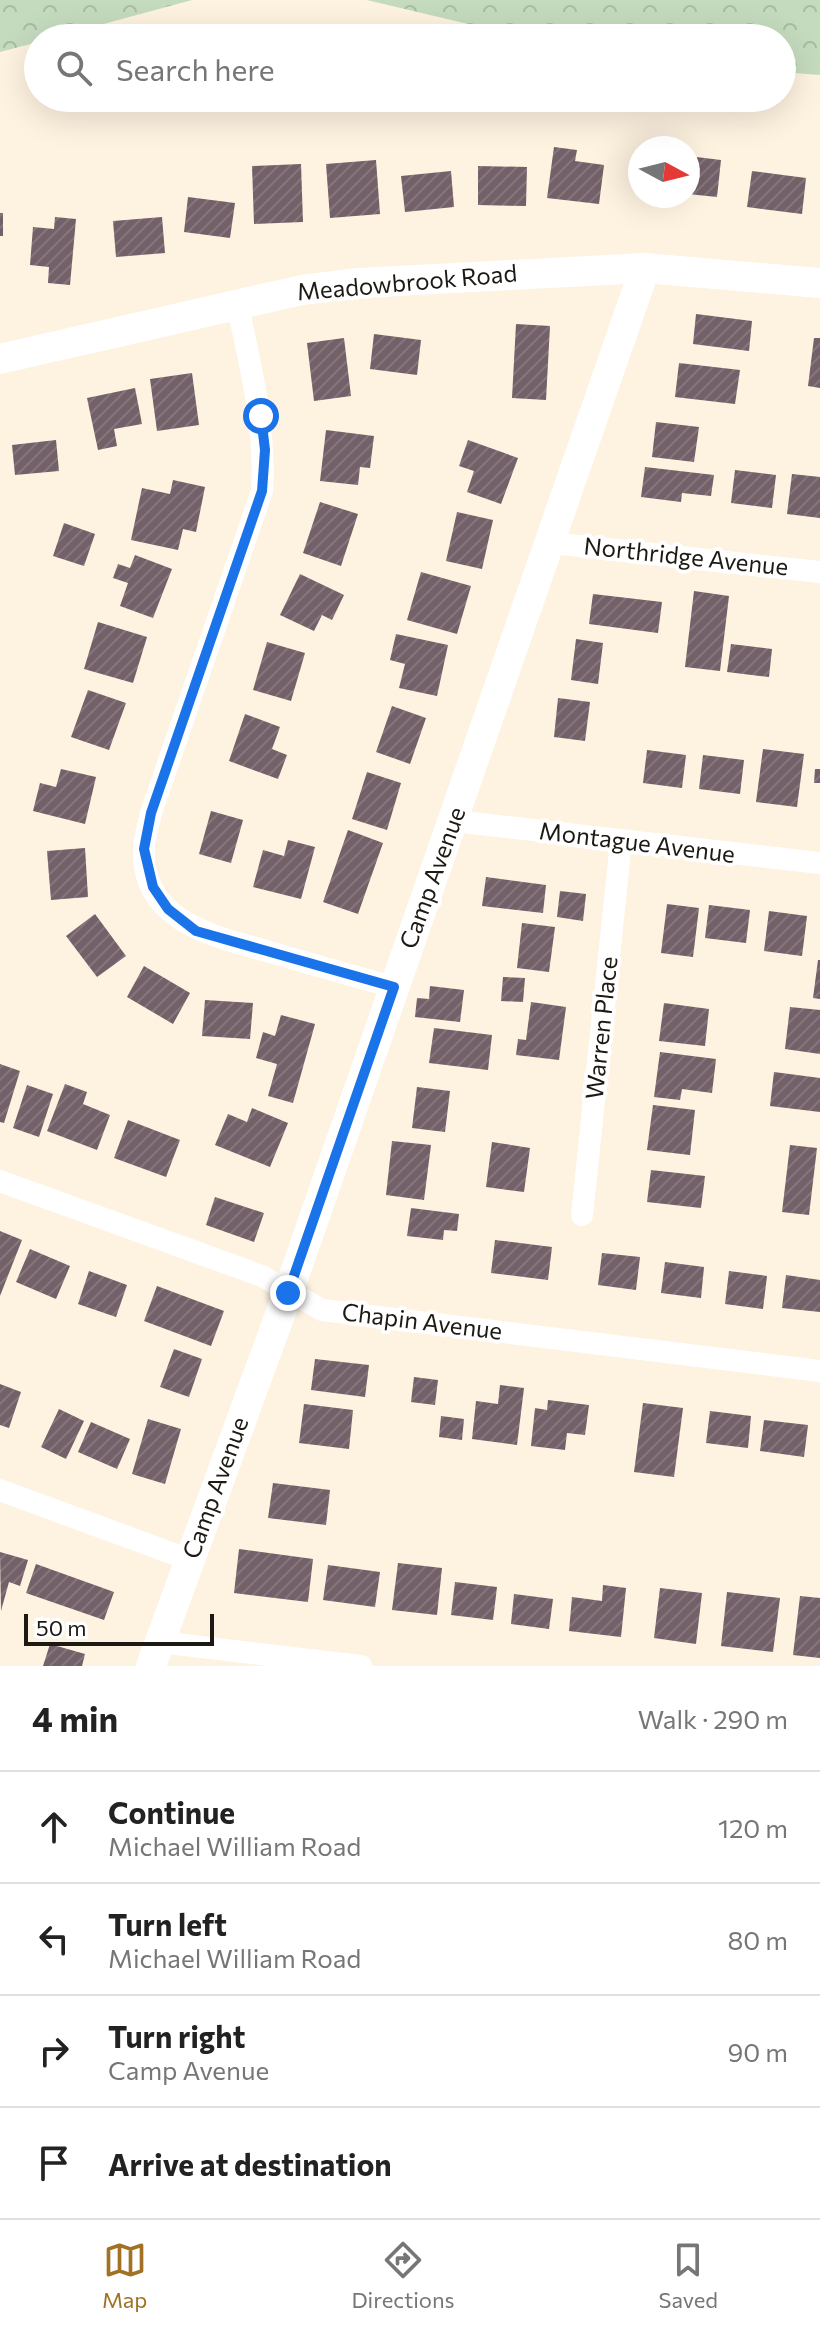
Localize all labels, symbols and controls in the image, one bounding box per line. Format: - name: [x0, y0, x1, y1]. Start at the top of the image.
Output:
- search box: [24, 24, 796, 112]
- icon: search: [52, 46, 96, 90]
- text: Search here: [116, 50, 275, 87]
- north arrow: [628, 136, 700, 208]
- street label: Meadowbrook Road: [296, 257, 518, 306]
- route start: [243, 398, 279, 434]
- street label: Northridge Avenue: [583, 530, 790, 581]
- street label: Camp Avenue: [393, 803, 471, 952]
- street label: Montague Avenue: [538, 815, 737, 868]
- street label: Warren Place: [579, 955, 622, 1101]
- route end: [270, 1275, 306, 1311]
- street label: Chapin Avenue: [340, 1296, 504, 1345]
- street label: Camp Avenue: [176, 1413, 254, 1562]
- scale bar: [24, 1610, 214, 1646]
- text: 50 m: [36, 1614, 86, 1641]
- text: 4 min: [32, 1697, 118, 1739]
- text: Walk · 290 m: [638, 1703, 788, 1734]
- text: Continue: [108, 1793, 235, 1830]
- icon: ahead: [32, 1805, 76, 1849]
- text: 120 m: [718, 1812, 788, 1843]
- text: Michael William Road: [108, 1830, 361, 1861]
- text: Turn left: [108, 1905, 227, 1942]
- icon: left: [32, 1917, 76, 1961]
- text: 80 m: [728, 1924, 788, 1955]
- text: Michael William Road: [108, 1942, 361, 1973]
- text: Turn right: [108, 2017, 245, 2054]
- icon: right: [32, 2029, 76, 2073]
- text: 90 m: [728, 2036, 788, 2067]
- text: Camp Avenue: [108, 2054, 269, 2085]
- icon: arrive: [32, 2141, 76, 2185]
- text: Arrive at destination: [108, 2145, 392, 2182]
- tab: Map: [102, 2238, 147, 2313]
- tab: Directions: [351, 2238, 455, 2313]
- tab: Saved: [659, 2238, 718, 2313]

